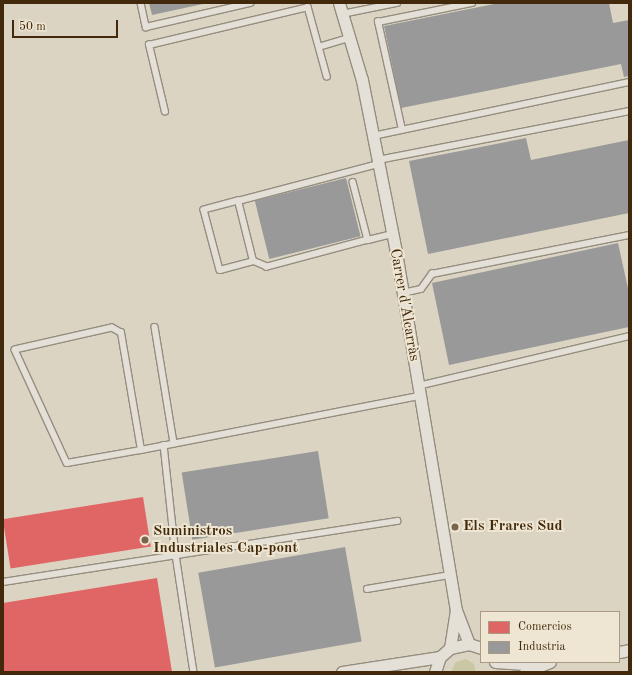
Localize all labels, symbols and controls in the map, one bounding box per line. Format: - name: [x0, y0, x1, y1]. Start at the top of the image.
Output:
- scale bar: [14, 12, 120, 38]
- text: 50 m: [19, 21, 46, 33]
- street label: Carrer d'Alcarràs: [385, 247, 423, 363]
- place label: Els Frares Sud: [463, 518, 563, 536]
- place label: Suministros Industriales Cap-pont: [153, 522, 298, 557]
- marker: Els Frares Sud: [450, 522, 460, 532]
- marker: Suministros Industriales Cap-pont: [140, 535, 150, 545]
- legend: [480, 611, 620, 663]
- text: Comercios: [518, 621, 572, 633]
- text: Industria: [518, 641, 565, 653]

